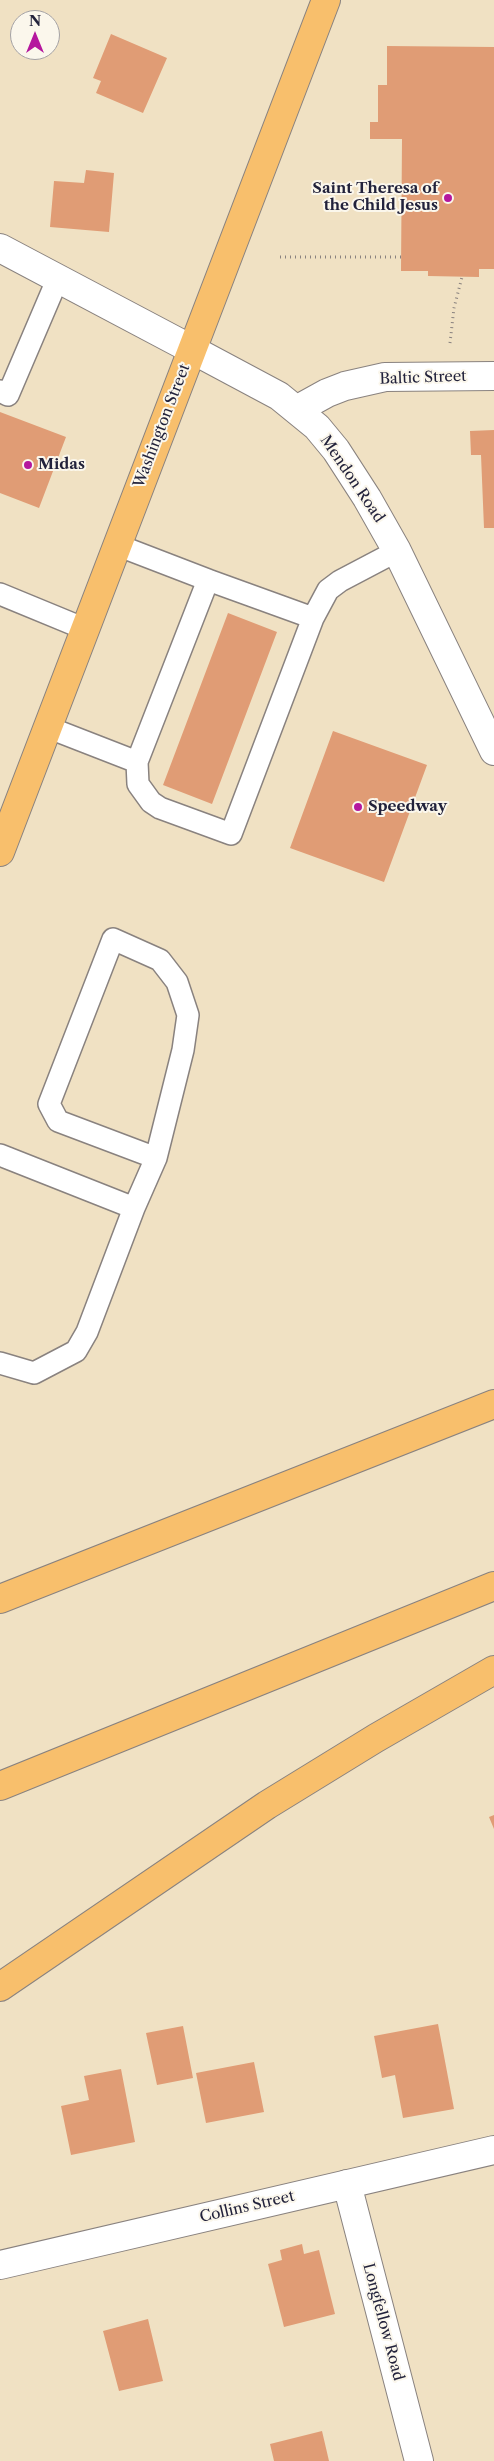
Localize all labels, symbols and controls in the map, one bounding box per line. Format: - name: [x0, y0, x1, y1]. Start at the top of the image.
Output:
- north arrow: [10, 10, 60, 60]
- text: N: [29, 12, 41, 30]
- place label: Saint Theresa of the Child Jesus: [312, 180, 438, 215]
- marker: Saint Theresa of the Child Jesus: [442, 192, 454, 204]
- street label: Washington Street: [130, 362, 194, 490]
- street label: Baltic Street: [379, 367, 467, 389]
- street label: Mendon Road: [316, 432, 388, 526]
- place label: Midas: [38, 456, 85, 474]
- marker: Midas: [22, 459, 34, 471]
- place label: Speedway: [368, 798, 447, 816]
- marker: Speedway: [352, 801, 364, 813]
- street label: Collins Street: [198, 2187, 296, 2227]
- street label: Longfellow Road: [359, 2261, 407, 2383]

